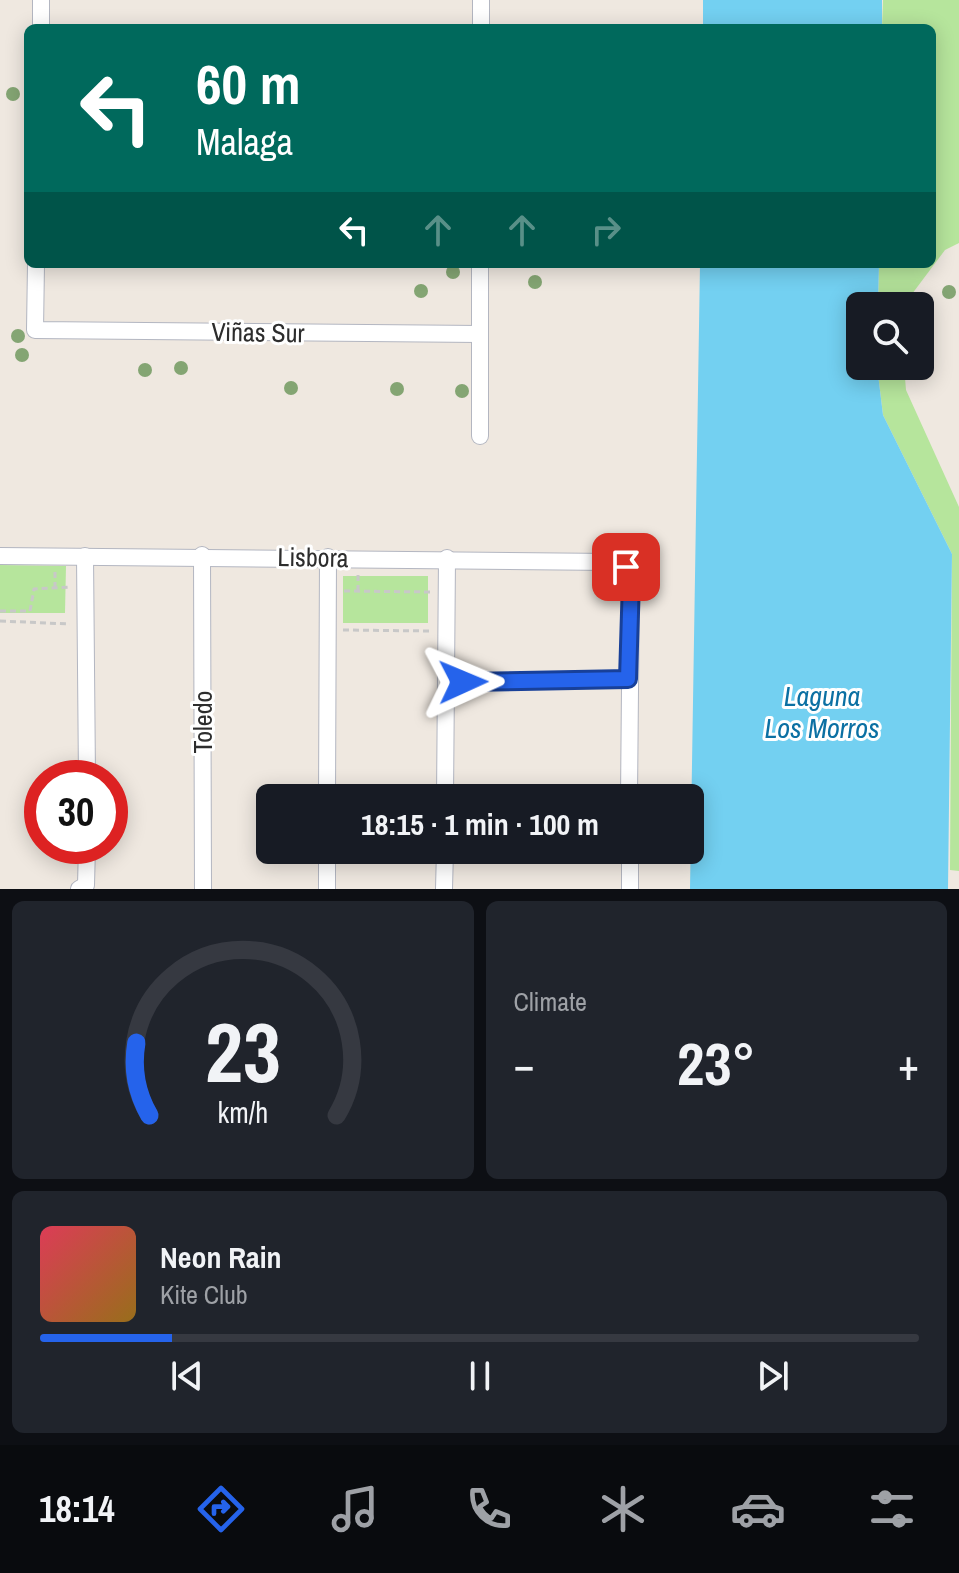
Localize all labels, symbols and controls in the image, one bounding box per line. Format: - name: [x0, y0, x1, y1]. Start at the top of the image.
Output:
- text: 60 m: [196, 46, 301, 121]
- icon: left: [64, 56, 168, 160]
- text: Malaga: [196, 118, 293, 166]
- icon: left: [332, 208, 376, 252]
- icon: ahead: [416, 208, 460, 252]
- icon: ahead: [500, 208, 544, 252]
- icon: right: [584, 208, 628, 252]
- map controls: [846, 292, 934, 380]
- button: search: [846, 292, 934, 380]
- street label: Viñas Sur: [211, 314, 305, 350]
- pin: [592, 533, 660, 601]
- street label: Lisbora: [277, 539, 349, 575]
- icon: arrive: [604, 545, 648, 589]
- position arrow: [421, 640, 505, 724]
- water label: Laguna Los Morros: [765, 677, 879, 747]
- street label: Toledo: [185, 691, 220, 753]
- speed limit sign: 30: [24, 760, 128, 864]
- text: 18:15 · 1 min · 100 m: [361, 804, 599, 844]
- text: Climate: [514, 984, 587, 1019]
- text: 23: [205, 996, 281, 1108]
- text: 23°: [677, 1023, 756, 1104]
- text: −: [514, 1034, 535, 1094]
- text: +: [898, 1034, 919, 1094]
- text: km/h: [217, 1093, 268, 1132]
- text: Neon Rain: [160, 1237, 282, 1277]
- text: Kite Club: [160, 1277, 248, 1312]
- icon: previous: [165, 1354, 209, 1398]
- icon: pause: [458, 1354, 502, 1398]
- icon: next: [751, 1354, 795, 1398]
- icon: directions: [193, 1481, 249, 1537]
- icon: music: [327, 1481, 383, 1537]
- icon: phone: [461, 1481, 517, 1537]
- icon: climate: [595, 1481, 651, 1537]
- icon: car: [730, 1481, 786, 1537]
- icon: filters: [864, 1481, 920, 1537]
- text: 18:14: [39, 1485, 115, 1533]

